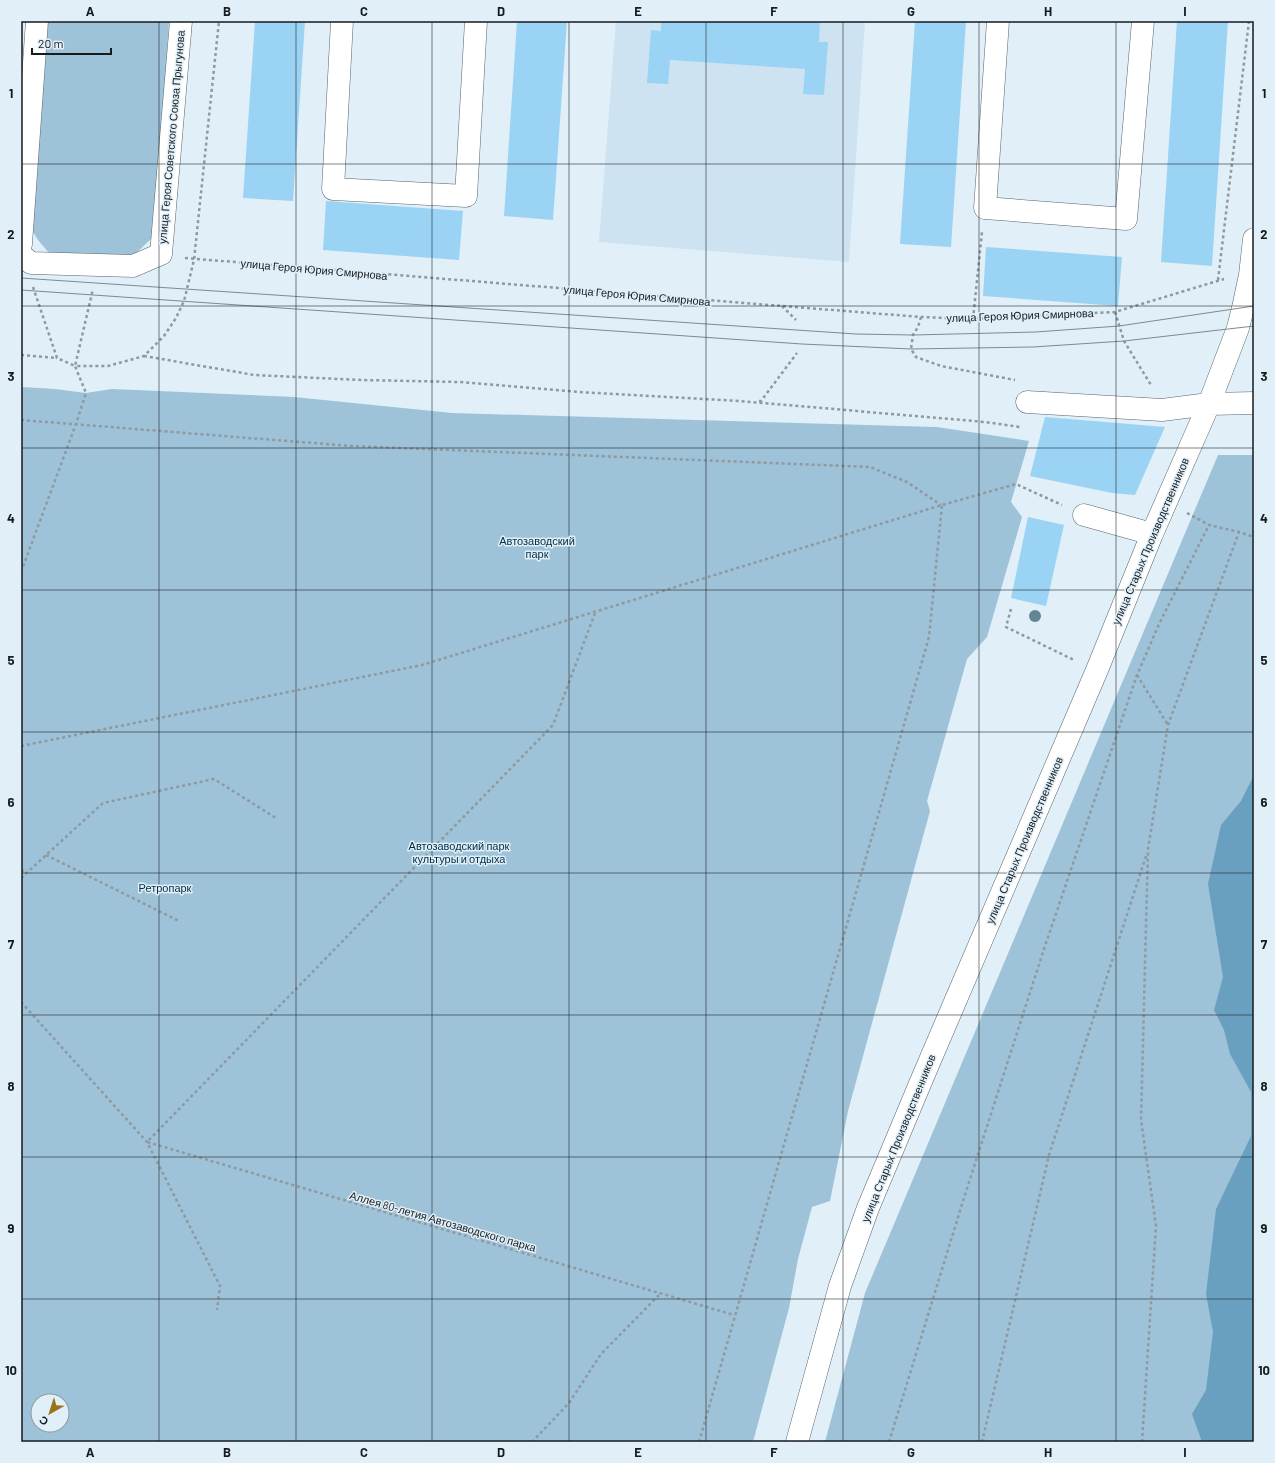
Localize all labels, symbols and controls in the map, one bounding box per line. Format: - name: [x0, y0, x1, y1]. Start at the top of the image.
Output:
- text: A: [86, 3, 95, 19]
- text: B: [223, 3, 231, 19]
- text: C: [360, 3, 368, 19]
- text: D: [497, 3, 505, 19]
- text: E: [634, 3, 642, 19]
- text: F: [770, 3, 778, 19]
- text: G: [907, 3, 915, 19]
- text: H: [1044, 3, 1052, 19]
- text: I: [1183, 3, 1187, 19]
- street label: улица Героя Советского Союза Прыгунова: [155, 29, 187, 244]
- scale bar: [32, 30, 111, 56]
- text: 20 m: [38, 36, 64, 50]
- text: 1: [9, 85, 13, 101]
- text: 1: [1262, 85, 1266, 101]
- text: 2: [7, 226, 15, 242]
- text: 2: [1260, 226, 1268, 242]
- street label: улица Героя Юрия Смирнова: [240, 256, 389, 282]
- street label: улица Героя Юрия Смирнова: [563, 282, 712, 308]
- street label: улица Героя Юрия Смирнова: [946, 306, 1095, 324]
- text: 3: [7, 368, 15, 384]
- text: 3: [1260, 368, 1268, 384]
- street label: улица Старых Производственников: [1109, 455, 1191, 626]
- text: 4: [7, 510, 15, 526]
- text: 4: [1260, 510, 1268, 526]
- park label: Автозаводский парк: [499, 534, 575, 560]
- text: 5: [7, 652, 15, 668]
- text: 5: [1260, 652, 1268, 668]
- street label: улица Старых Производственников: [983, 754, 1065, 925]
- text: 6: [8, 794, 15, 810]
- text: 6: [1261, 794, 1268, 810]
- park label: Автозаводский парк культуры и отдыха: [409, 839, 510, 865]
- park label: Ретропарк: [139, 881, 192, 894]
- text: 7: [8, 936, 15, 952]
- text: 7: [1261, 936, 1268, 952]
- street label: улица Старых Производственников: [858, 1052, 938, 1224]
- text: 8: [7, 1078, 15, 1094]
- text: 8: [1260, 1078, 1268, 1094]
- street label: Аллея 80-летия Автозаводского парка: [348, 1188, 539, 1254]
- text: 9: [8, 1220, 15, 1236]
- text: 9: [1261, 1220, 1268, 1236]
- text: 10: [5, 1362, 17, 1378]
- text: 10: [1258, 1362, 1270, 1378]
- north arrow: [30, 1393, 70, 1433]
- text: С: [36, 1414, 51, 1429]
- text: A: [86, 1444, 95, 1460]
- text: B: [223, 1444, 231, 1460]
- text: C: [360, 1444, 368, 1460]
- text: D: [497, 1444, 505, 1460]
- text: E: [634, 1444, 642, 1460]
- text: F: [770, 1444, 778, 1460]
- text: G: [907, 1444, 915, 1460]
- text: H: [1044, 1444, 1052, 1460]
- text: I: [1183, 1444, 1187, 1460]

